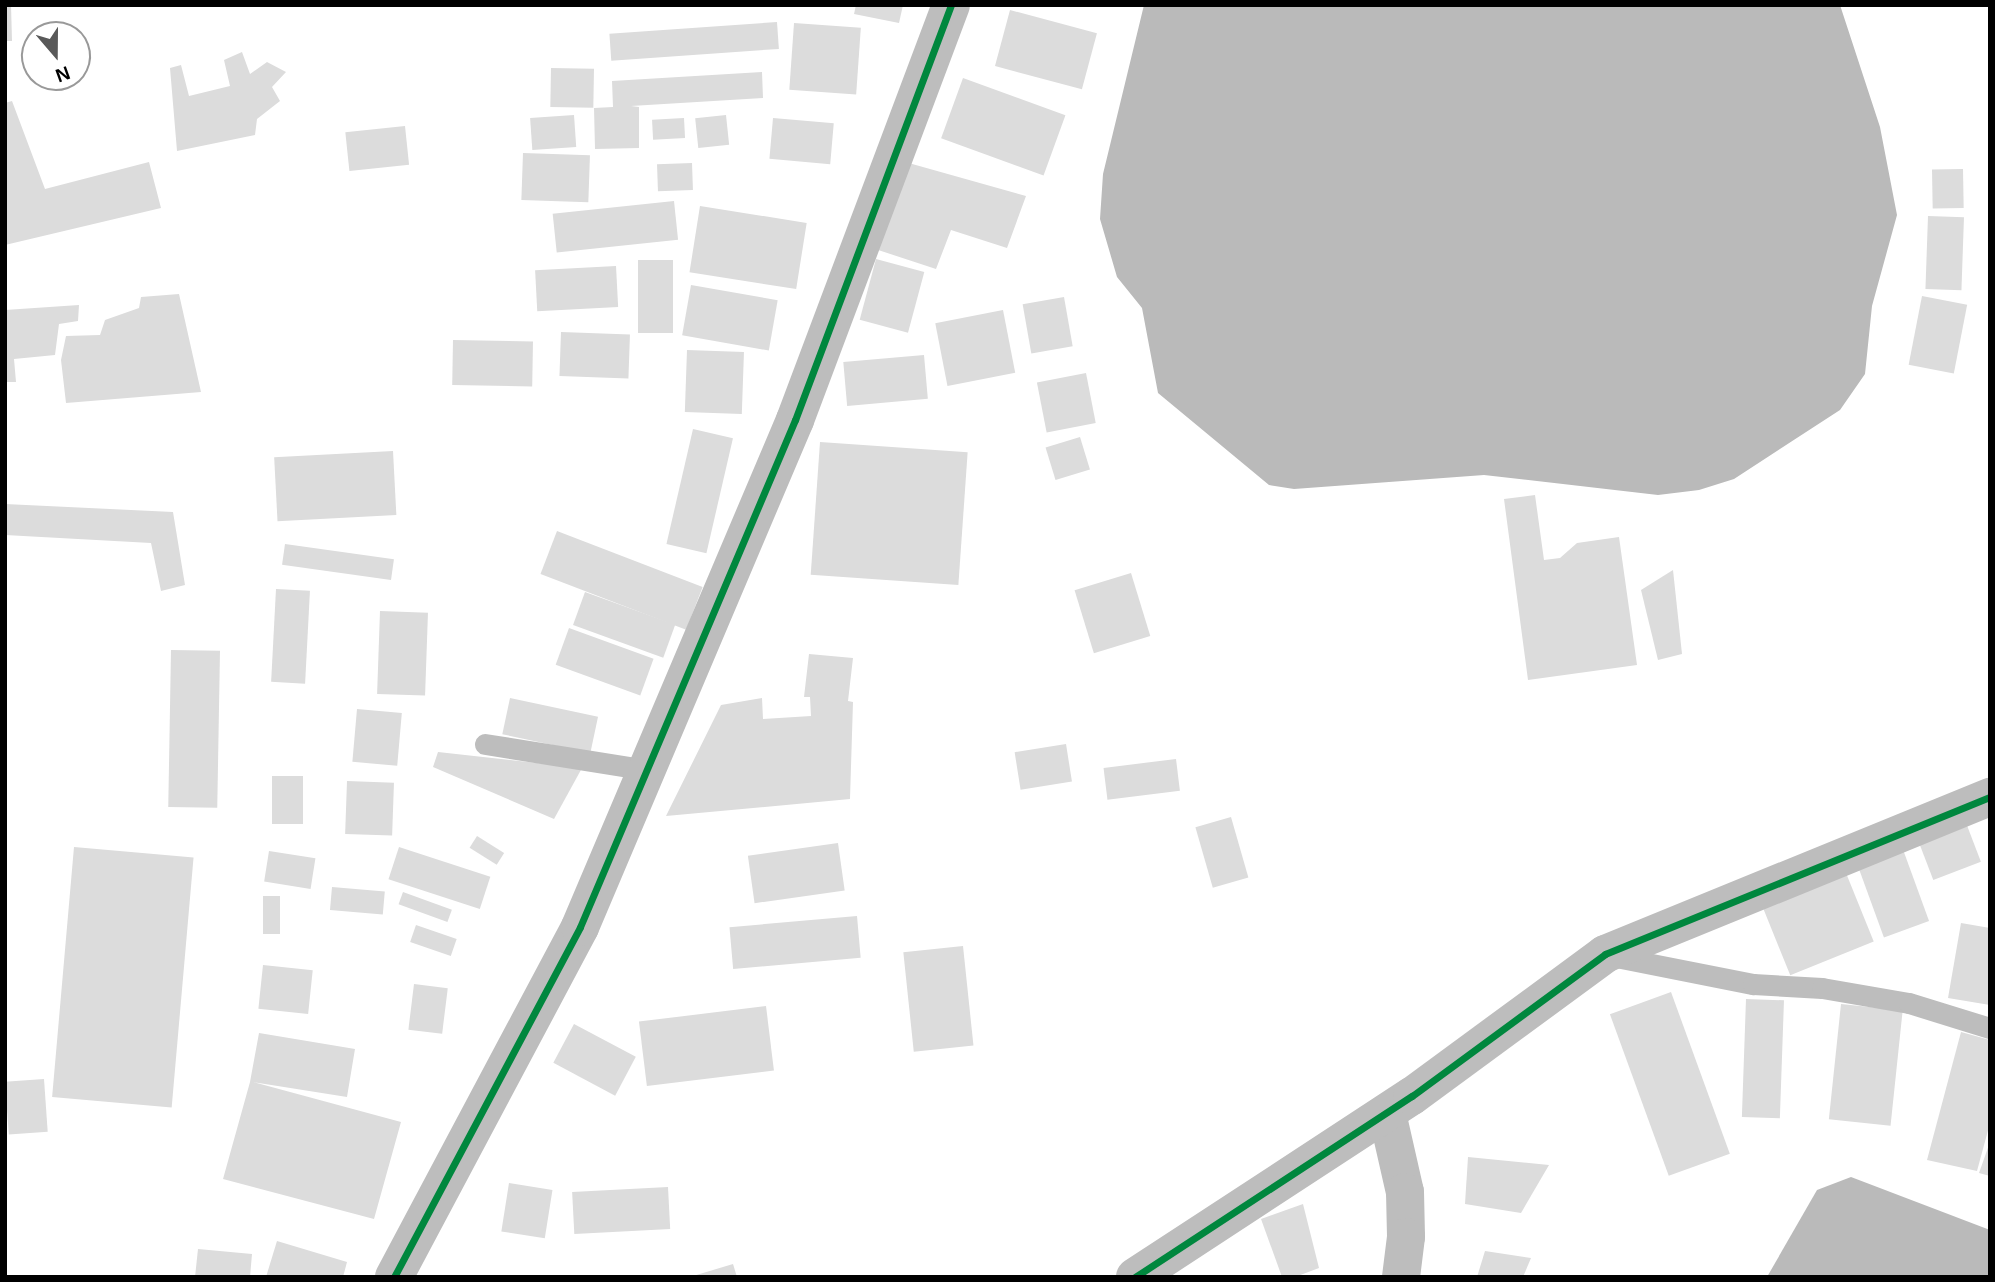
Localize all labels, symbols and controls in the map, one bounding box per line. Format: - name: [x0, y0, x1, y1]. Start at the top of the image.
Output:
- north arrow: [21, 21, 91, 91]
- text: N: [53, 62, 73, 87]

